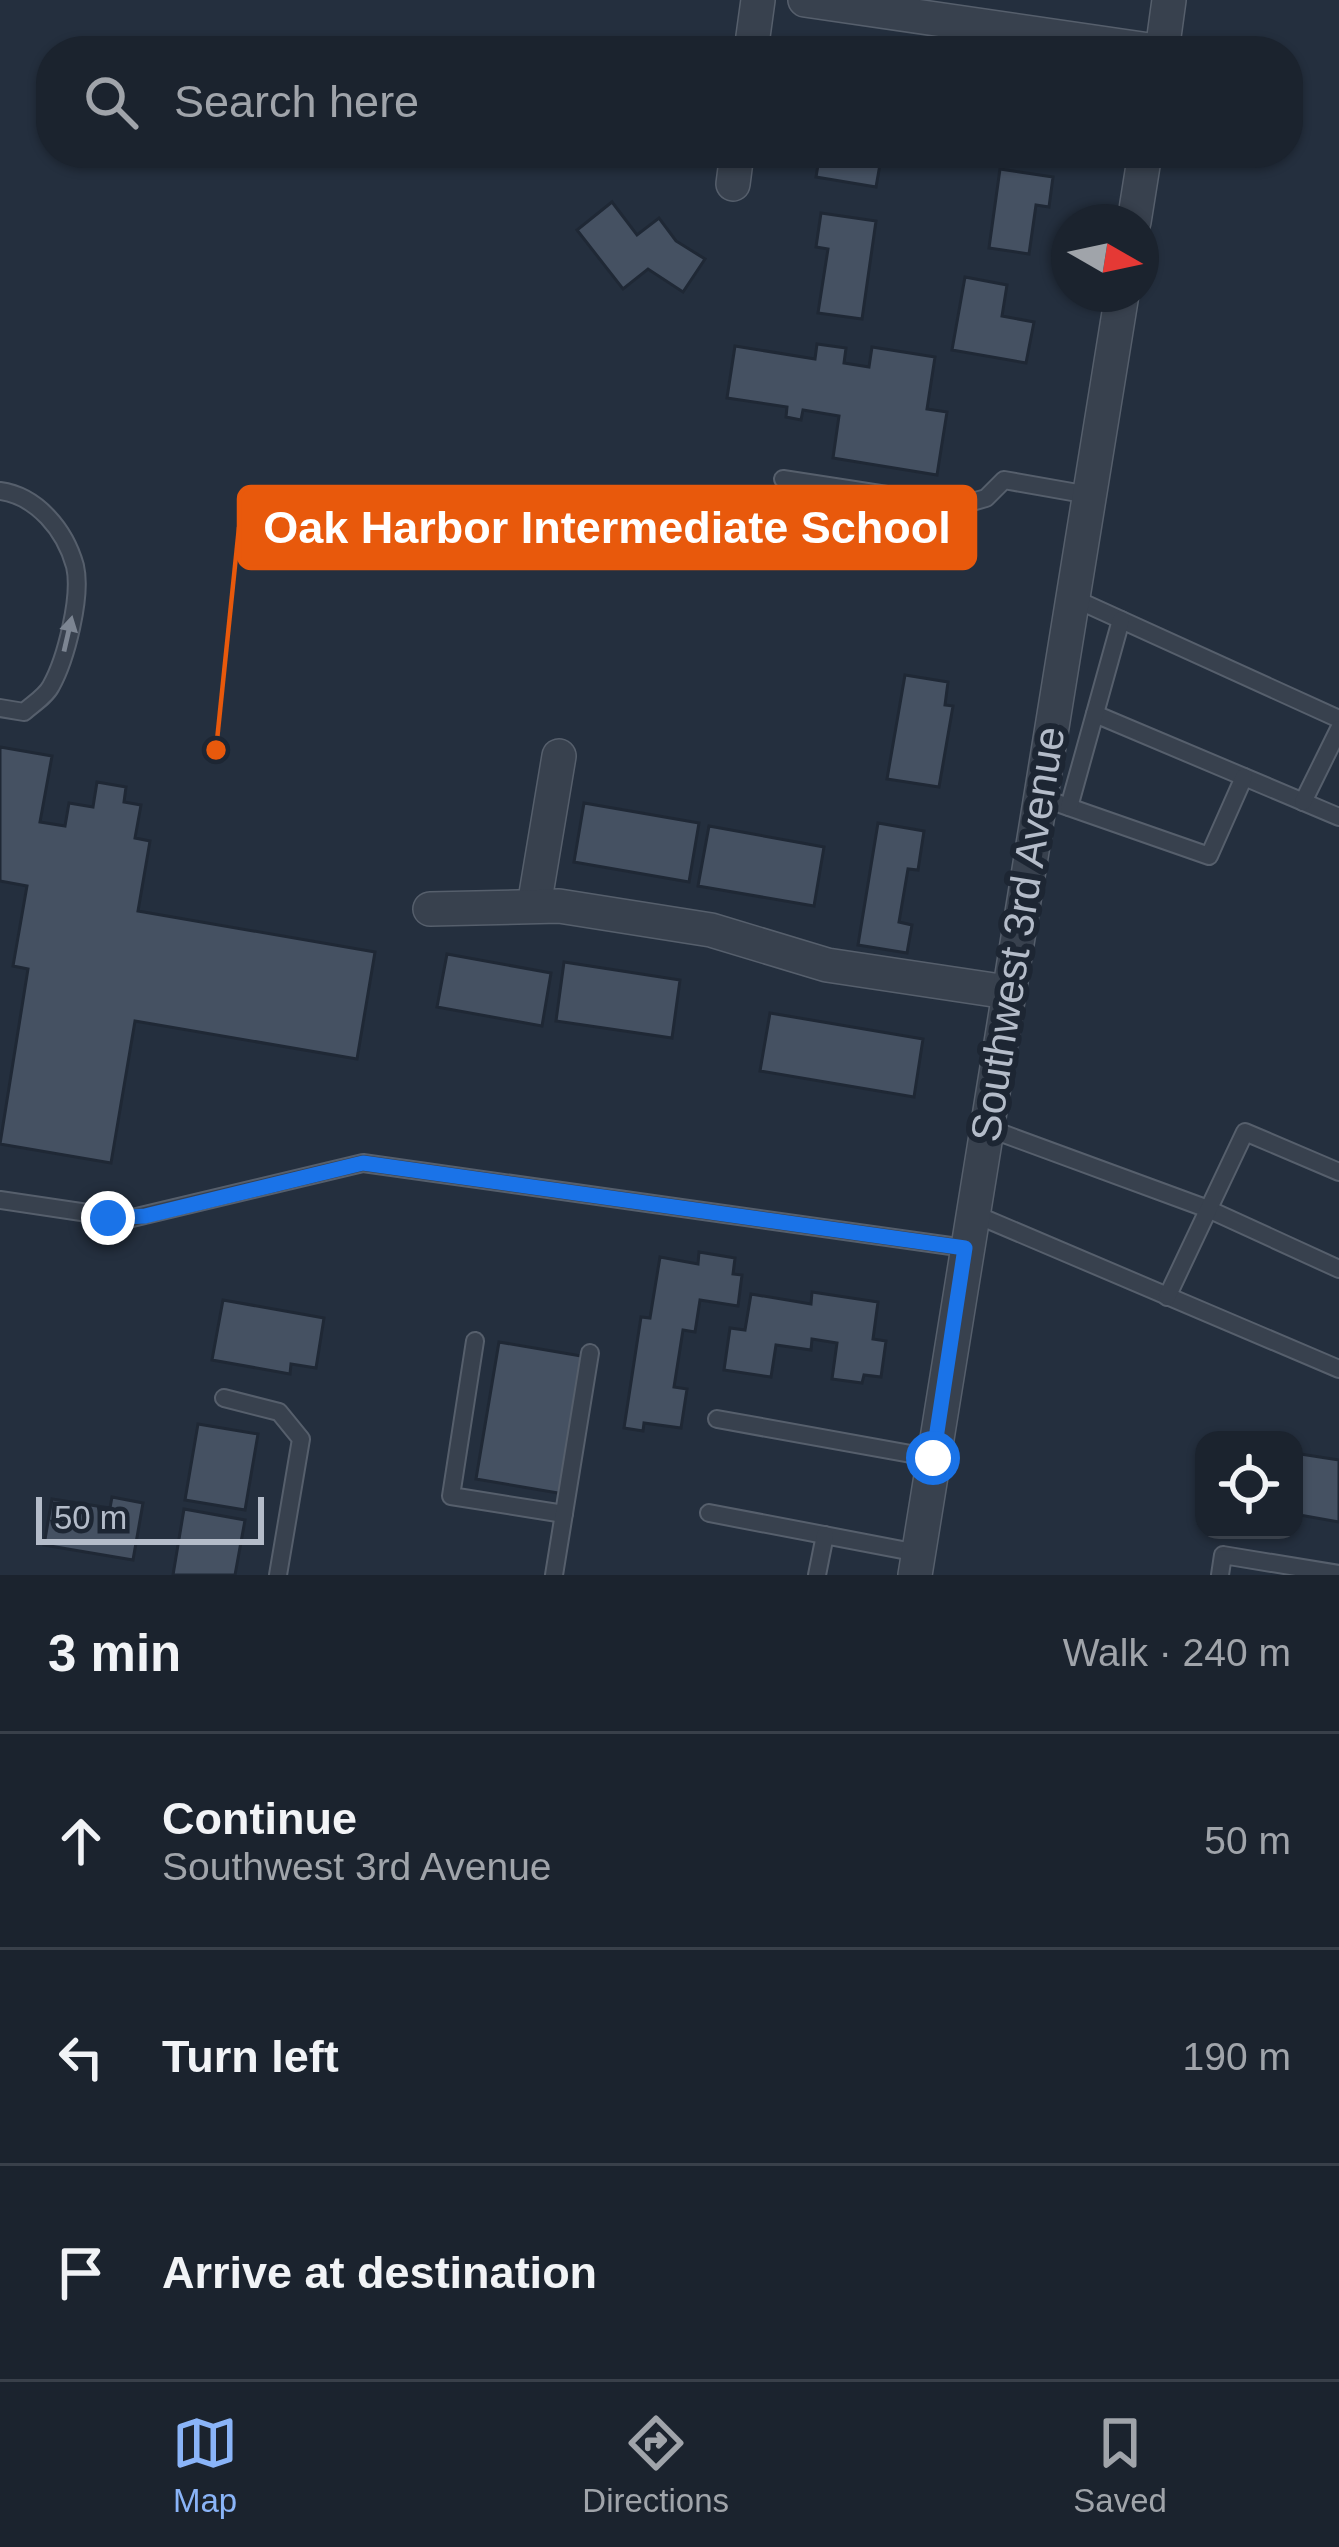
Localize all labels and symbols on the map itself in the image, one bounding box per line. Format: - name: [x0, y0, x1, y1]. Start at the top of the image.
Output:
- north arrow: [1051, 204, 1159, 312]
- callout: Oak Harbor Intermediate School: [239, 487, 975, 568]
- text: Oak Harbor Intermediate School: [263, 502, 951, 553]
- one-way arrow: [59, 615, 78, 652]
- street label: Southwest 3rd Avenue: [961, 723, 1074, 1145]
- route end: [81, 1191, 135, 1245]
- route start: [906, 1431, 960, 1485]
- scale bar: [36, 1491, 264, 1544]

